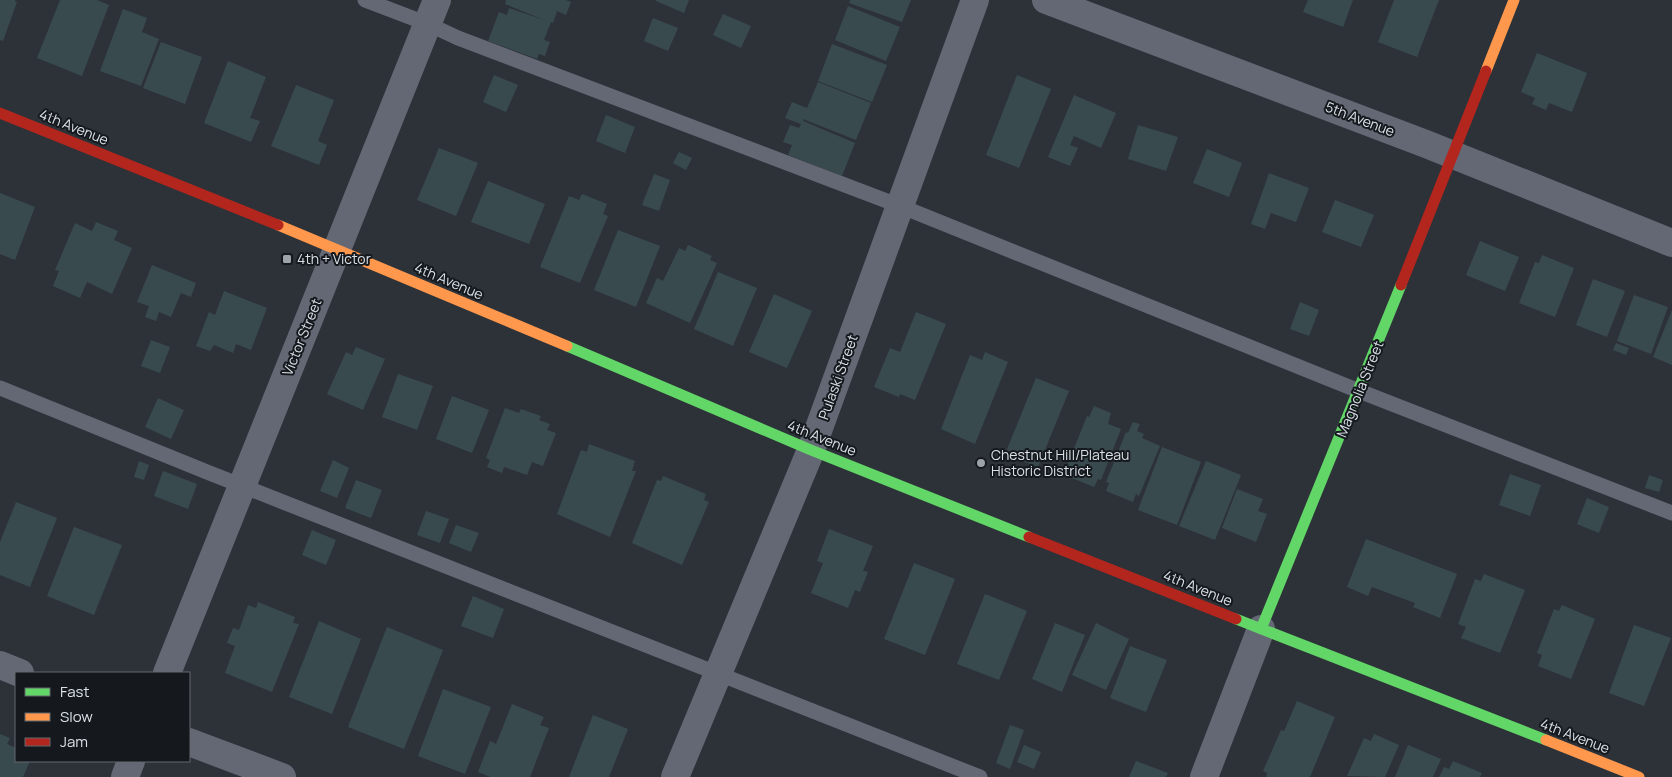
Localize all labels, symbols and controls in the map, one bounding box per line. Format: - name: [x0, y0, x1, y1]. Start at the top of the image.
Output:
- street label: 5th Avenue: [1323, 97, 1398, 140]
- street label: 4th Avenue: [37, 104, 112, 149]
- place label: 4th + Victor: [297, 249, 371, 268]
- marker: 4th + Victor: [281, 253, 293, 265]
- street label: 4th Avenue: [412, 258, 486, 304]
- street label: Victor Street: [277, 295, 326, 378]
- street label: Pulaski Street: [813, 331, 862, 422]
- street label: Magnolia Street: [1332, 337, 1388, 440]
- street label: 4th Avenue: [785, 415, 860, 460]
- place label: Chestnut Hill/Plateau Historic District: [991, 445, 1129, 480]
- marker: Chestnut Hill/Plateau Historic District: [975, 457, 987, 469]
- street label: 4th Avenue: [1161, 565, 1236, 610]
- legend: [15, 672, 190, 762]
- text: Fast: [60, 681, 89, 702]
- text: Slow: [60, 706, 93, 727]
- street label: 4th Avenue: [1538, 714, 1613, 757]
- text: Jam: [60, 731, 88, 752]

